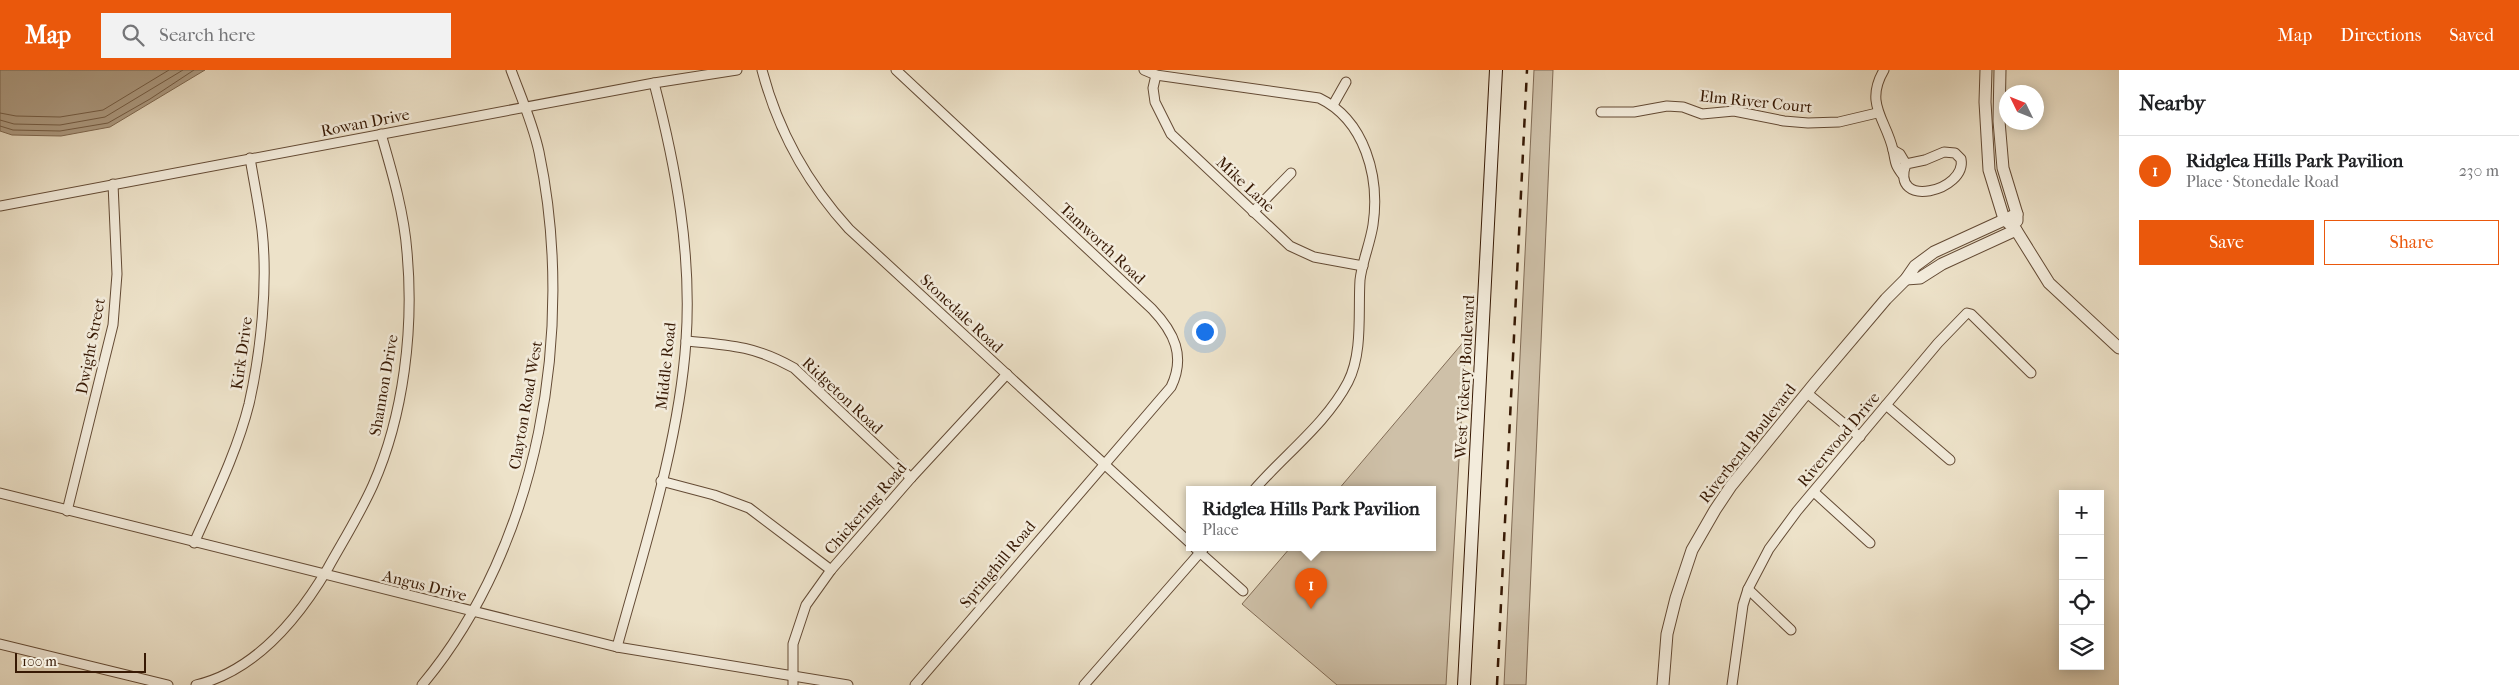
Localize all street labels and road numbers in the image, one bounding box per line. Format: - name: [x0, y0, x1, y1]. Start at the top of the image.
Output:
- street label: Elm River Court: [1699, 86, 1814, 117]
- street label: Rowan Drive: [319, 105, 411, 140]
- street label: Mike Lane: [1213, 153, 1279, 216]
- street label: Tamworth Road: [1056, 199, 1150, 288]
- street label: Stonedale Road: [916, 270, 1007, 357]
- street label: West Vickery Boulevard: [1451, 294, 1478, 461]
- street label: Dwight Street: [72, 296, 109, 396]
- street label: Kirk Drive: [227, 315, 256, 391]
- street label: Middle Road: [651, 321, 680, 411]
- street label: Shannon Drive: [365, 333, 402, 437]
- street label: Clayton Road West: [505, 339, 546, 471]
- street label: Ridgeton Road: [798, 353, 887, 438]
- street label: Riverbend Boulevard: [1695, 380, 1800, 507]
- street label: Riverwood Drive: [1793, 388, 1884, 490]
- street label: Chickering Road: [820, 458, 911, 558]
- street label: Springhill Road: [955, 517, 1040, 612]
- street label: Angus Drive: [380, 566, 469, 605]

